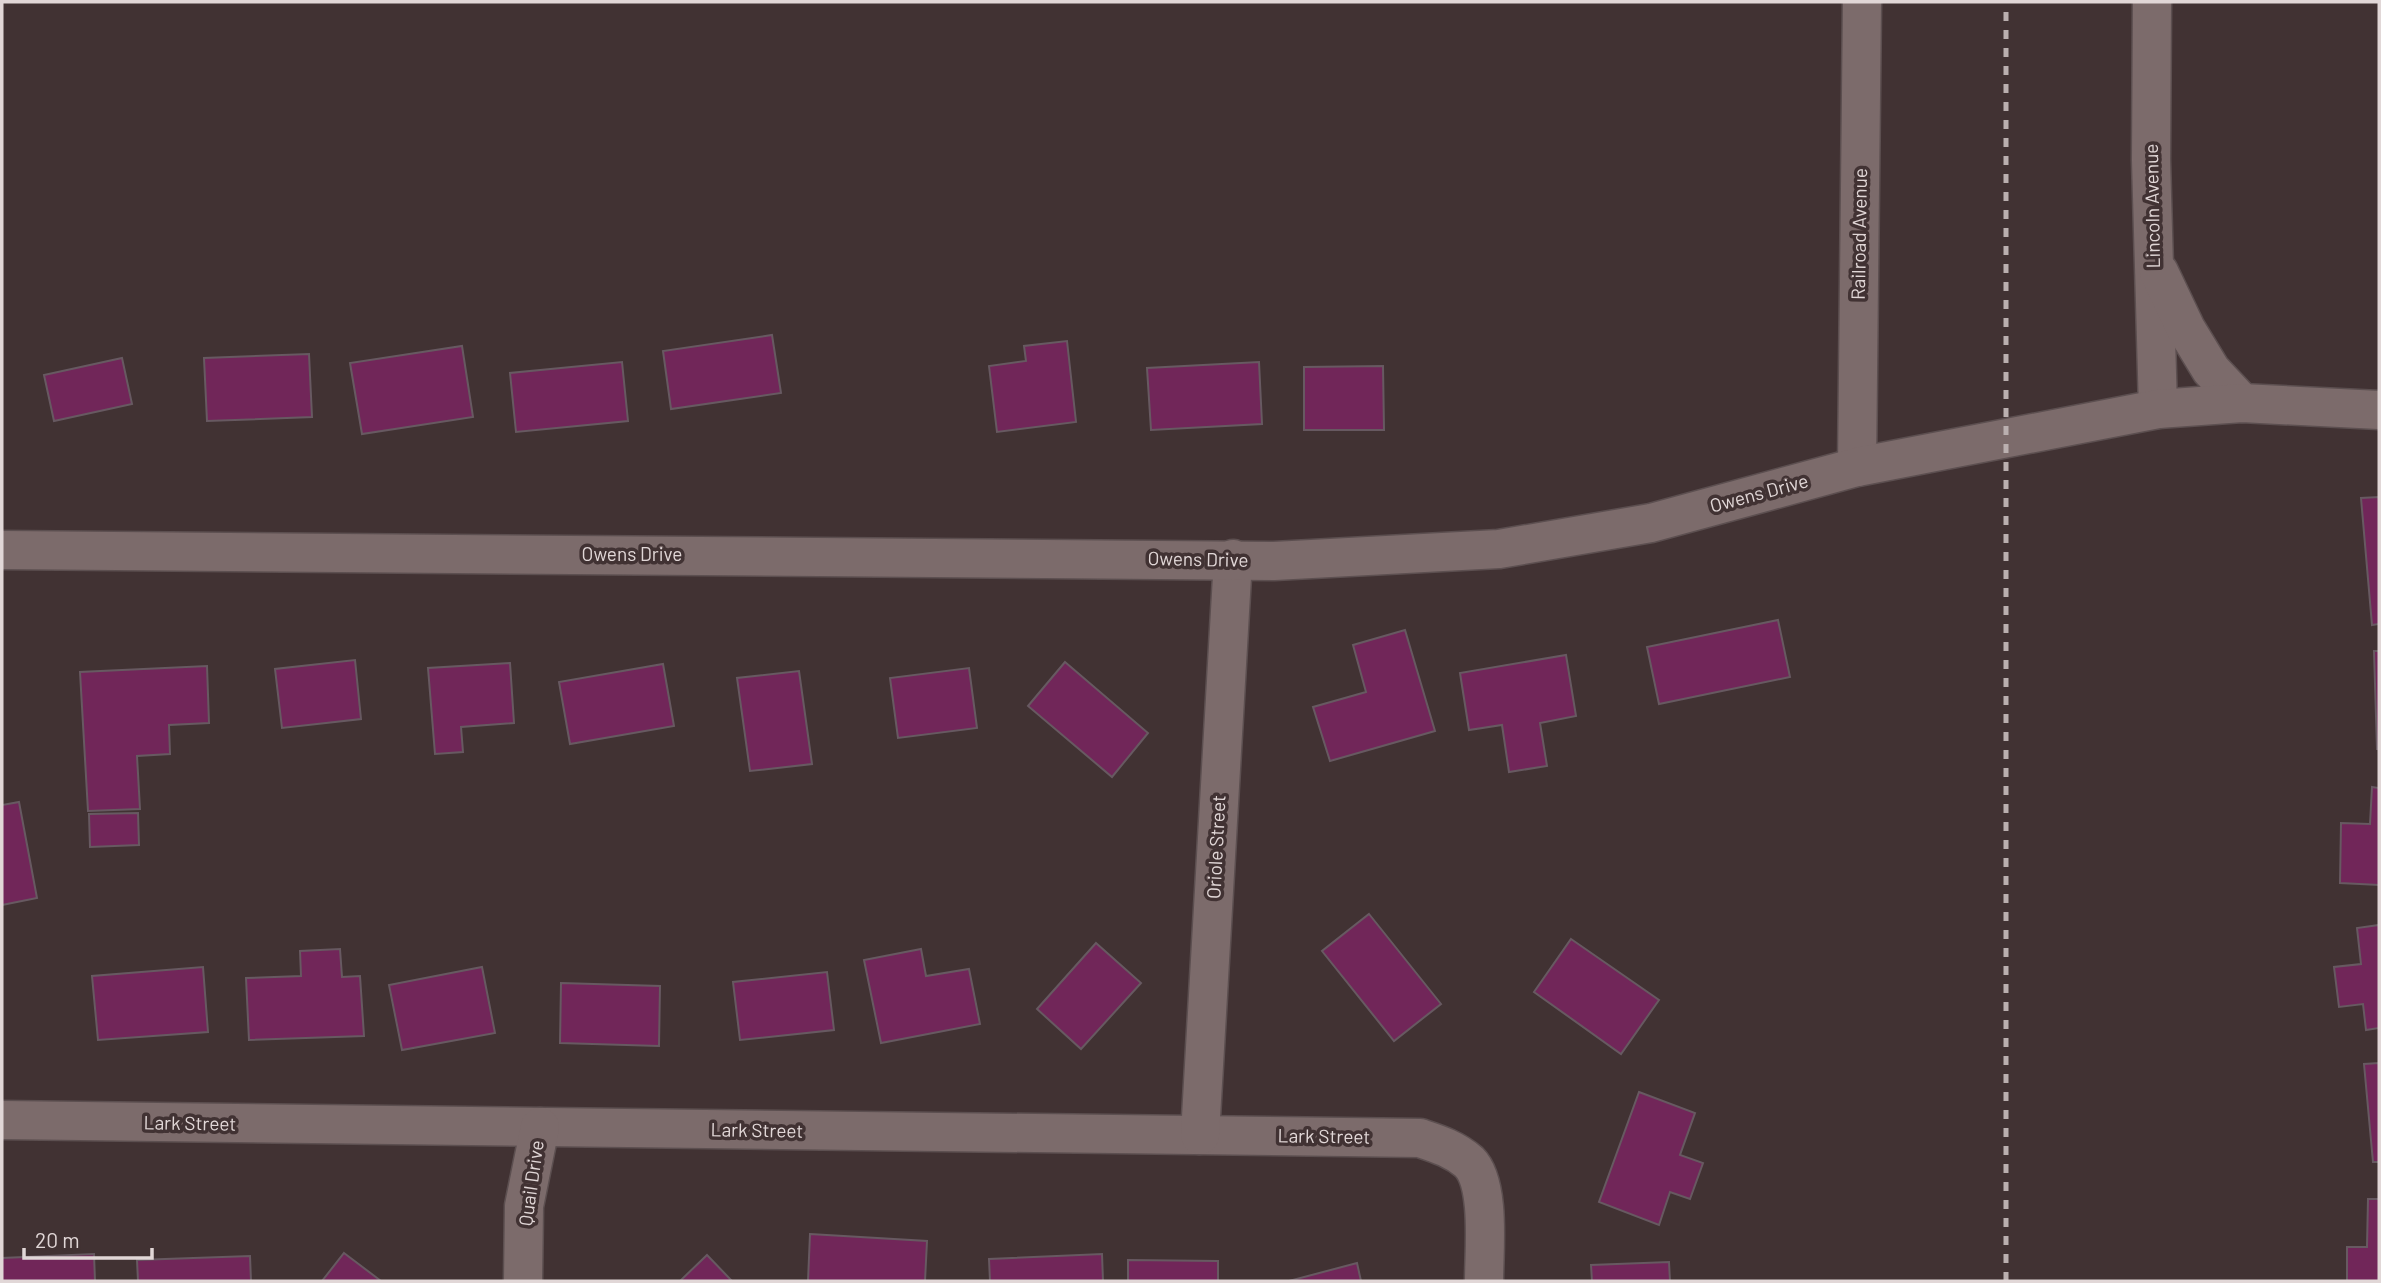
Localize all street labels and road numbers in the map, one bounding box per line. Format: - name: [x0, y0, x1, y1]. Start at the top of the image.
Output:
- street label: Lincoln Avenue: [2139, 143, 2164, 269]
- street label: Railroad Avenue: [1846, 168, 1871, 300]
- street label: Owens Drive: [1707, 468, 1811, 517]
- street label: Owens Drive: [582, 542, 682, 565]
- street label: Owens Drive: [1147, 546, 1249, 571]
- street label: Oriole Street: [1201, 794, 1230, 900]
- street label: Lark Street: [144, 1110, 237, 1135]
- street label: Lark Street: [711, 1117, 804, 1142]
- street label: Lark Street: [1278, 1123, 1371, 1148]
- street label: Quail Drive: [513, 1139, 548, 1227]

